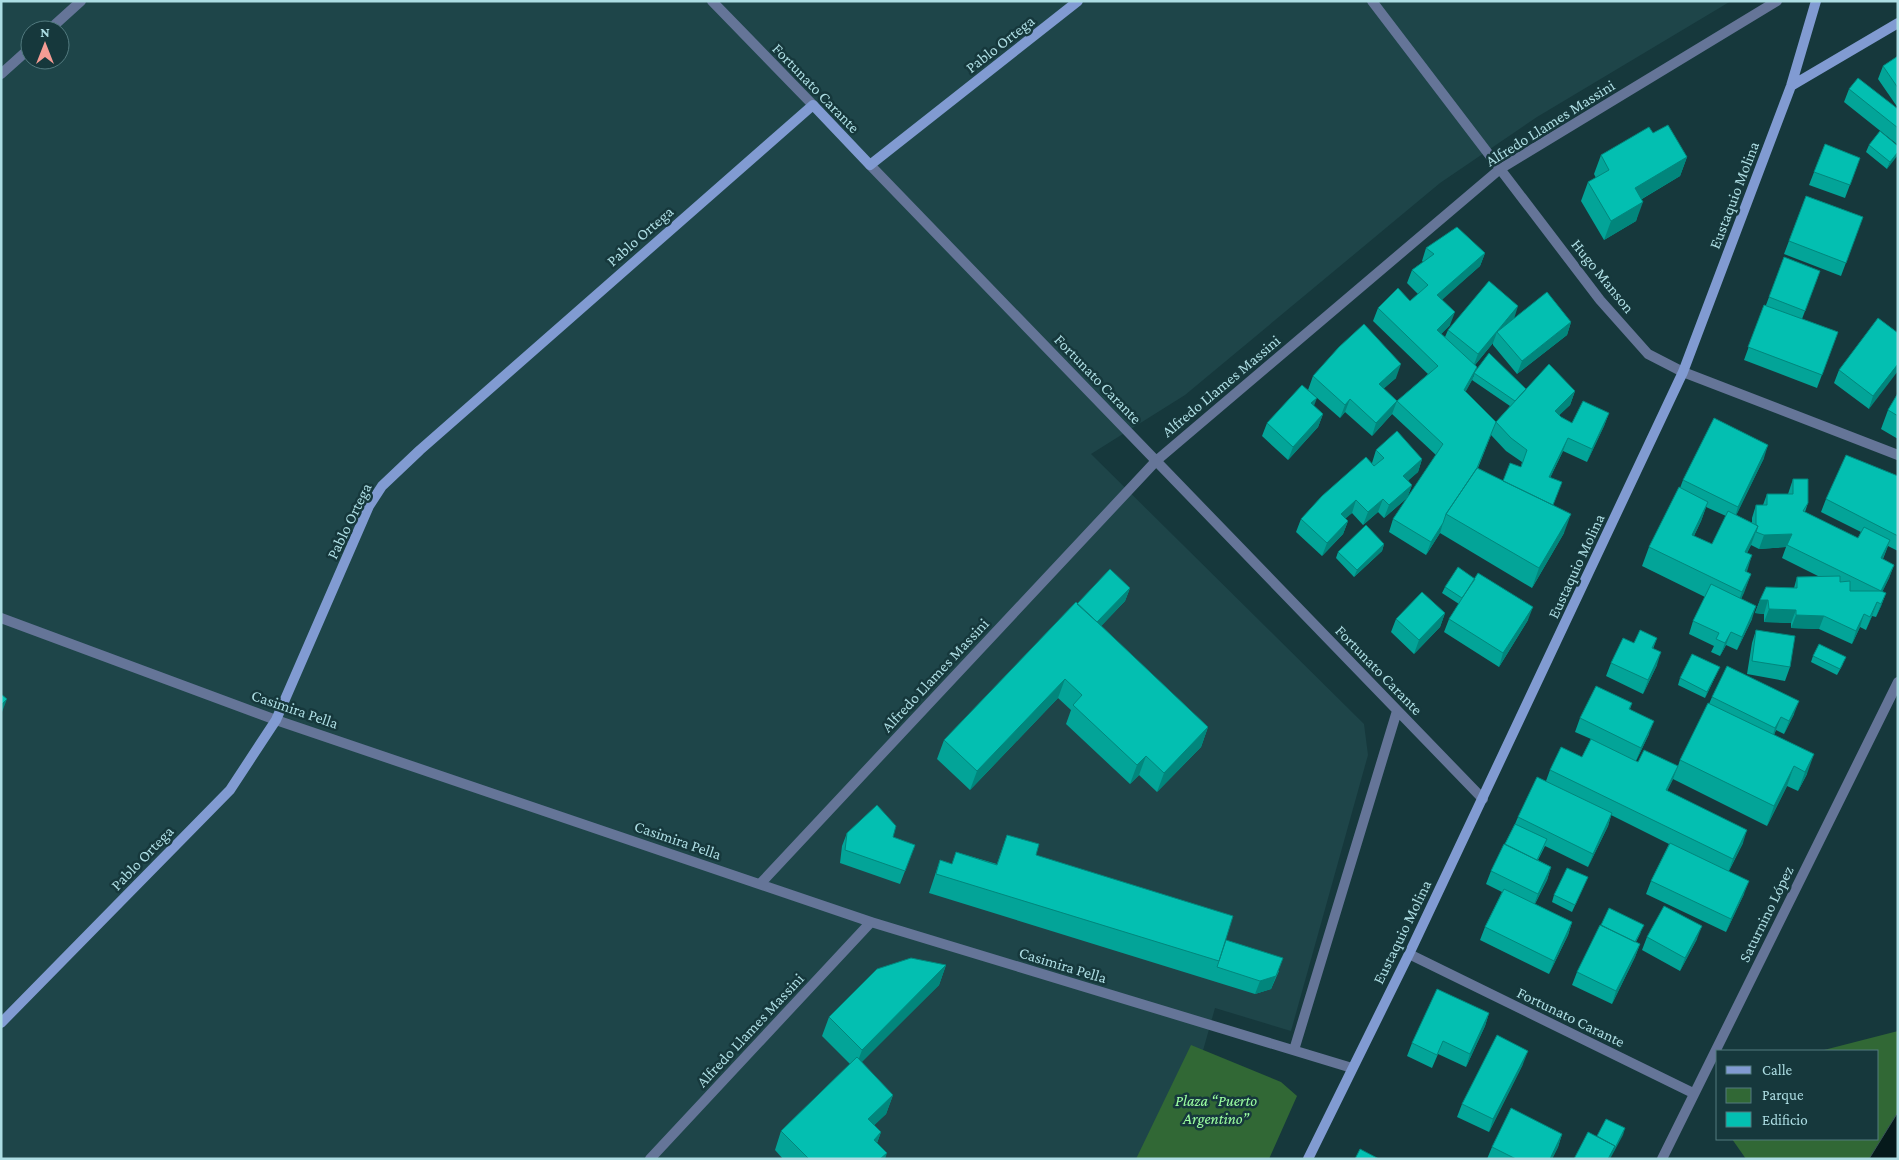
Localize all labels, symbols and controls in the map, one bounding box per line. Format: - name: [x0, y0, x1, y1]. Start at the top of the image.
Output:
- street label: Pablo Ortega: [962, 12, 1039, 77]
- north arrow: [20, 20, 70, 70]
- text: N: [40, 24, 50, 40]
- street label: Fortunato Carante: [769, 40, 863, 136]
- street label: Alfredo Llames Massini: [1482, 76, 1618, 170]
- street label: Eustaquio Molina: [1706, 138, 1763, 251]
- street label: Pablo Ortega: [603, 202, 678, 270]
- street label: Hugo Manson: [1567, 236, 1638, 317]
- street label: Fortunato Carante: [1051, 331, 1145, 427]
- street label: Alfredo Llames Massini: [1159, 332, 1283, 440]
- street label: Pablo Ortega: [323, 480, 376, 562]
- street label: Eustaquio Molina: [1544, 510, 1609, 621]
- street label: Alfredo Llames Massini: [878, 615, 992, 735]
- street label: Fortunato Carante: [1332, 622, 1426, 718]
- street label: Casimira Pella: [249, 686, 341, 732]
- street label: Casimira Pella: [632, 817, 724, 863]
- street label: Pablo Ortega: [107, 822, 178, 894]
- street label: Saturnino López: [1735, 863, 1798, 965]
- street label: Eustaquio Molina: [1370, 877, 1436, 987]
- street label: Casimira Pella: [1017, 944, 1109, 987]
- street label: Alfredo Llames Massini: [693, 970, 807, 1090]
- street label: Fortunato Carante: [1515, 984, 1627, 1050]
- legend: [1716, 1050, 1879, 1140]
- text: Calle: [1762, 1062, 1793, 1078]
- text: Parque: [1762, 1087, 1804, 1104]
- park label: Plaza “Puerto Argentino”: [1175, 1092, 1257, 1128]
- text: Edificio: [1762, 1112, 1808, 1128]

